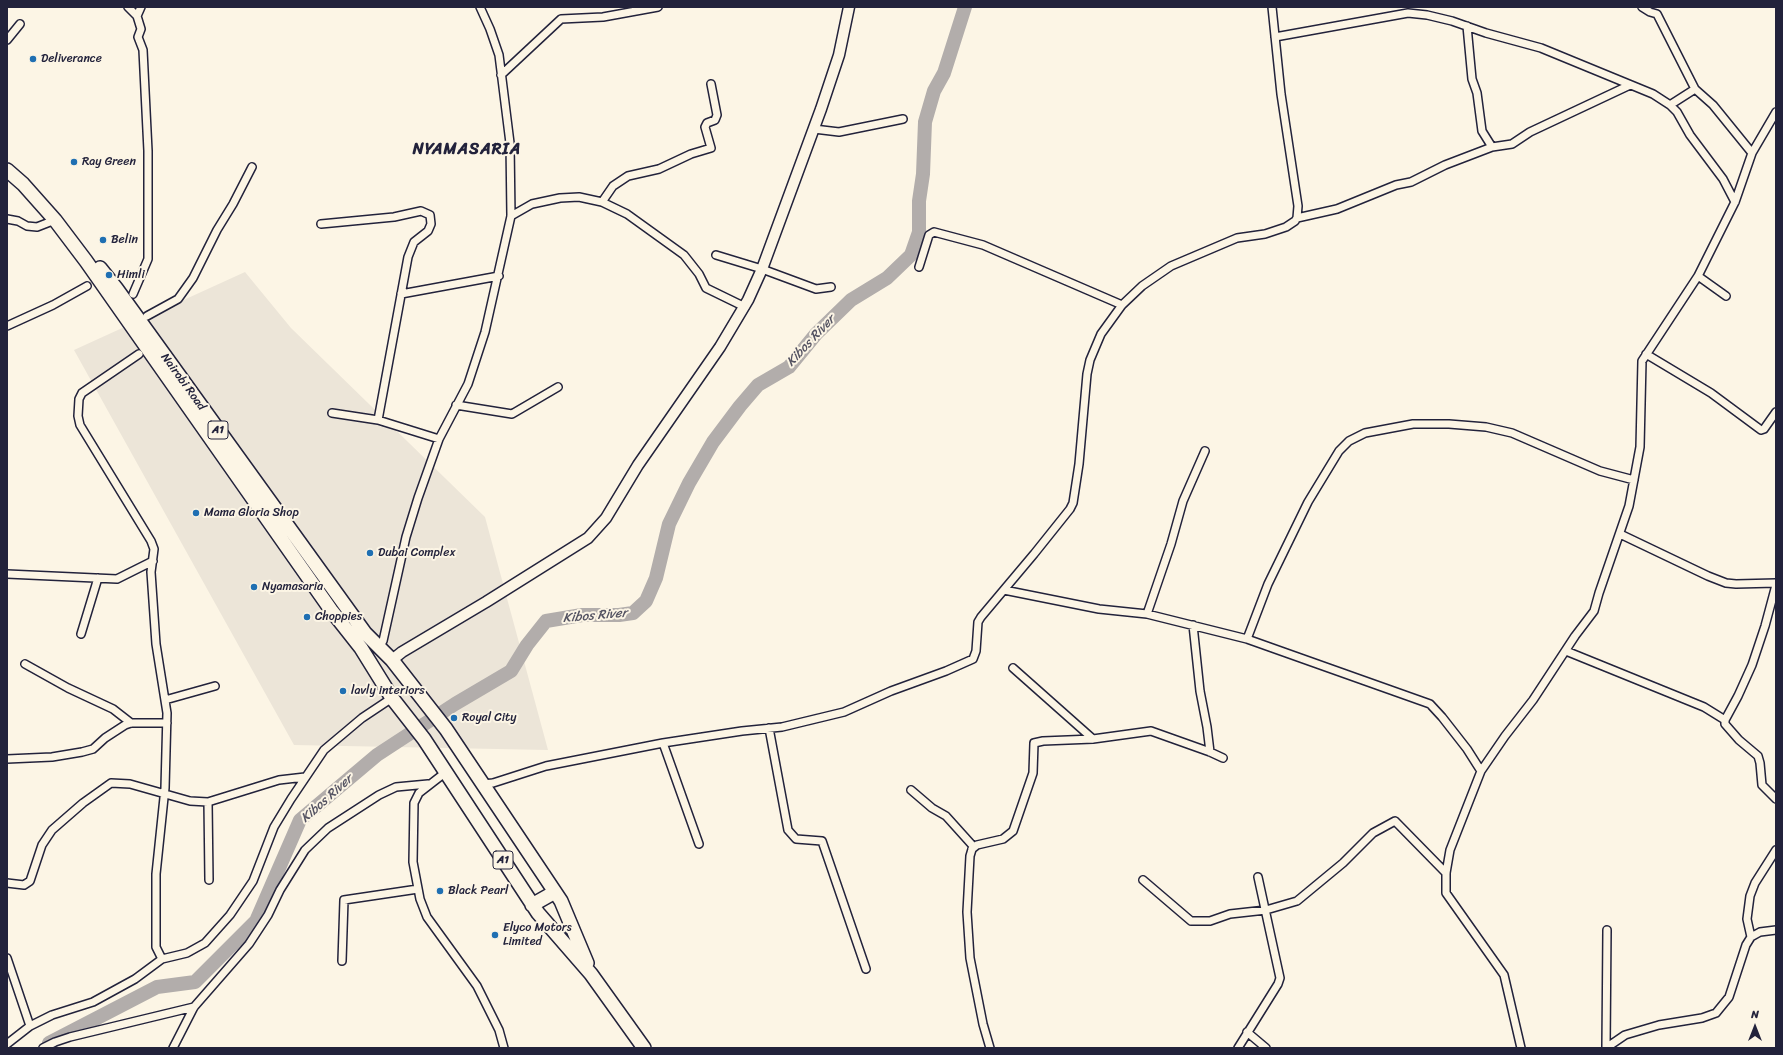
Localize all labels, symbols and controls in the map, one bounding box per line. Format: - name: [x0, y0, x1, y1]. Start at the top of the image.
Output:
- place label: Deliverance: [41, 52, 102, 66]
- marker: Deliverance: [28, 54, 38, 64]
- district label: NYAMASARIA: [413, 140, 521, 160]
- place label: Ray Green: [82, 155, 136, 169]
- marker: Ray Green: [69, 157, 79, 167]
- place label: Belin: [111, 233, 138, 247]
- marker: Belin: [98, 235, 108, 245]
- place label: Himli: [117, 268, 145, 282]
- marker: Himli: [104, 270, 114, 280]
- water label: Kibos River: [783, 312, 839, 370]
- street label: Nairobi Road: [157, 351, 209, 413]
- road number: A1: [208, 421, 228, 439]
- place label: Mama Gloria Shop: [204, 506, 299, 520]
- marker: Mama Gloria Shop: [191, 508, 201, 518]
- place label: Dubai Complex: [378, 546, 456, 560]
- marker: Dubai Complex: [365, 548, 375, 558]
- place label: Nyamasaria: [262, 580, 323, 594]
- marker: Nyamasaria: [249, 582, 259, 592]
- water label: Kibos River: [562, 605, 628, 627]
- place label: Choppies: [315, 610, 362, 624]
- marker: Choppies: [302, 612, 312, 622]
- place label: lavly interiors: [351, 684, 425, 698]
- marker: lavly interiors: [338, 686, 348, 696]
- place label: Royal City: [462, 711, 516, 725]
- marker: Royal City: [449, 713, 459, 723]
- water label: Kibos River: [298, 772, 356, 826]
- road number: A1: [493, 851, 513, 869]
- place label: Black Pearl: [448, 884, 508, 898]
- marker: Black Pearl: [435, 886, 445, 896]
- place label: Elyco Motors Limited: [503, 921, 572, 949]
- marker: Elyco Motors Limited: [490, 930, 500, 940]
- text: N: [1751, 1005, 1759, 1024]
- north arrow: [1735, 1007, 1775, 1047]

